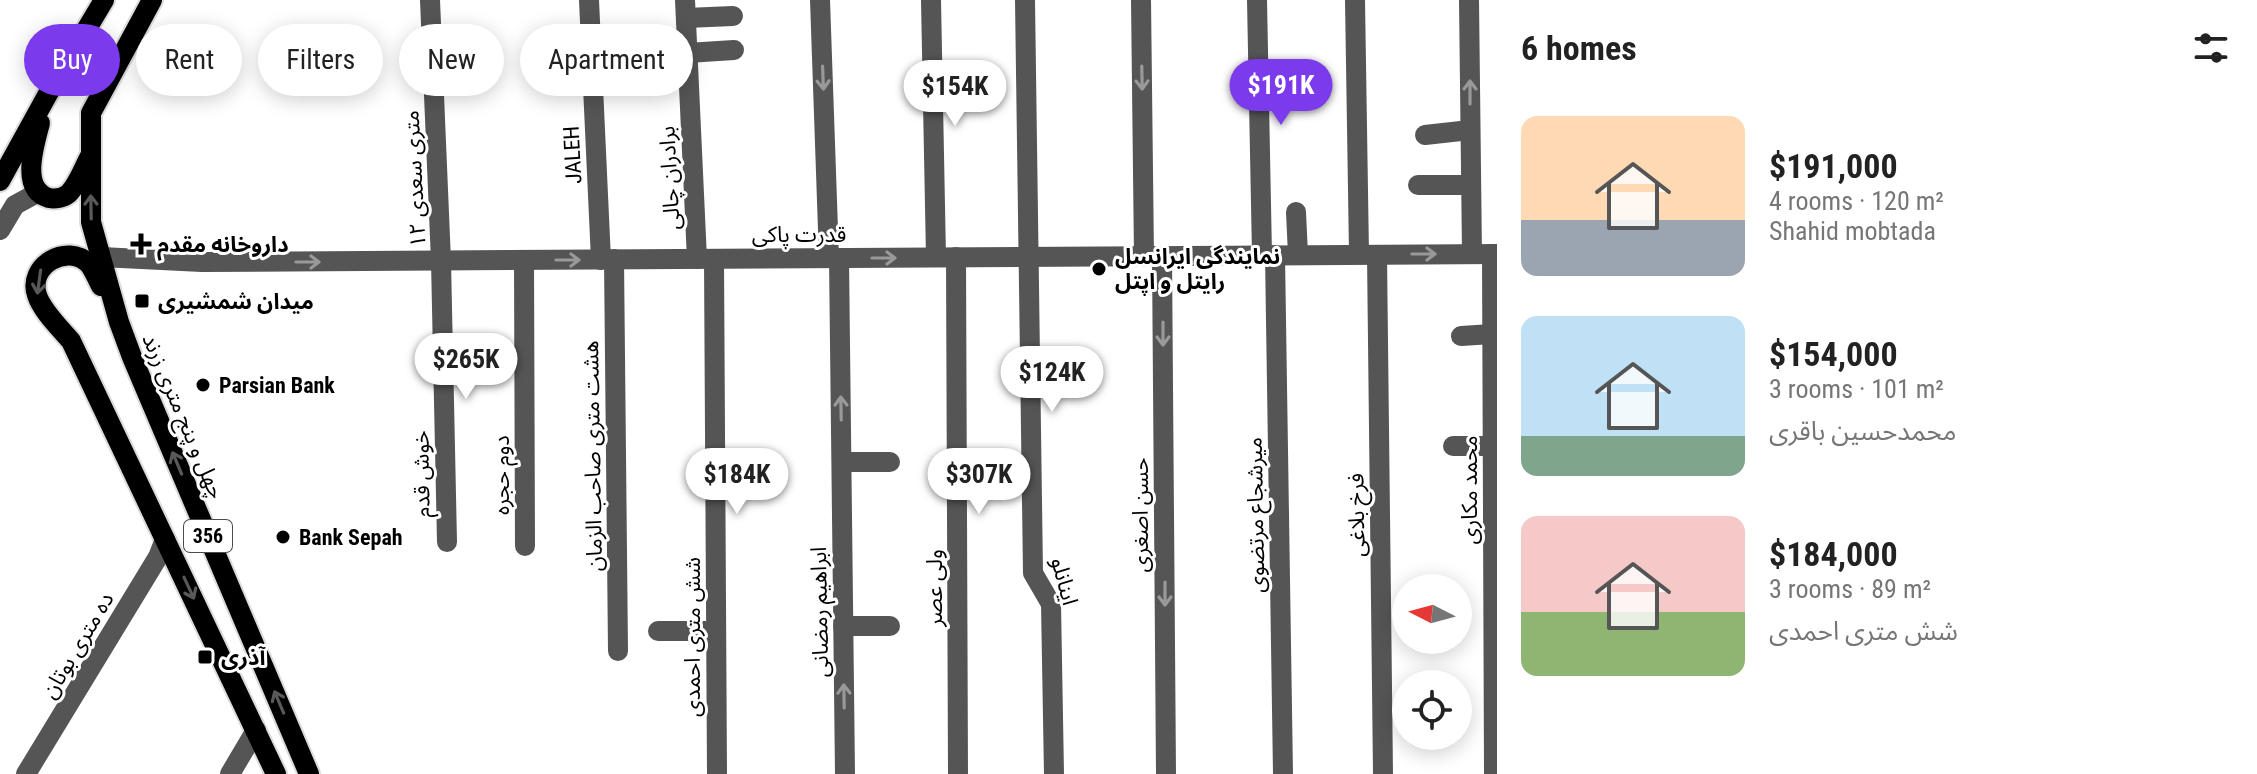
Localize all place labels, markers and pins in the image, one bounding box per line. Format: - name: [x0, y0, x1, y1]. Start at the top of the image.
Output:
- pin: $191K: [1225, 59, 1337, 127]
- pin: $154K: [899, 60, 1011, 128]
- place label: داروخانه مقدم: [157, 232, 289, 261]
- marker: داروخانه مقدم: [132, 235, 150, 253]
- place label: نمایندگی ایرانسل رایتل و اپتل: [1115, 244, 1280, 296]
- marker: نمایندگی ایرانسل رایتل و اپتل: [1090, 260, 1108, 278]
- place label: میدان شمشیری: [158, 289, 314, 314]
- marker: میدان شمشیری: [133, 292, 151, 310]
- pin: $265K: [410, 333, 522, 401]
- pin: $124K: [996, 346, 1108, 414]
- place label: Parsian Bank: [219, 373, 335, 398]
- marker: Parsian Bank: [194, 376, 212, 394]
- pin: $184K: [681, 448, 793, 516]
- pin: $307K: [923, 448, 1035, 516]
- place label: Bank Sepah: [299, 525, 403, 550]
- marker: Bank Sepah: [274, 528, 292, 546]
- place label: آذری: [221, 645, 266, 671]
- marker: آذری: [196, 648, 214, 666]

